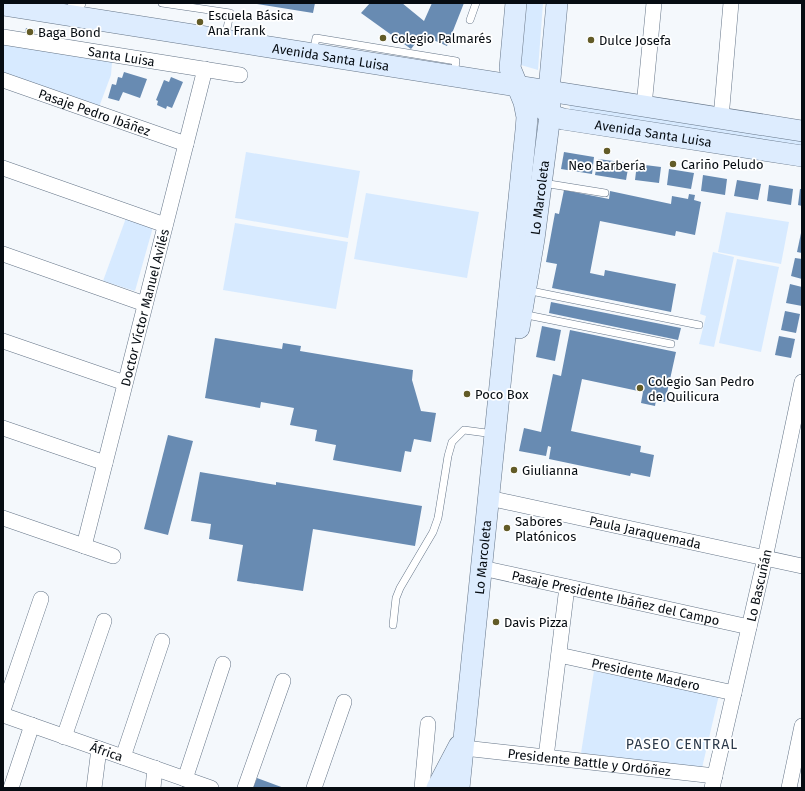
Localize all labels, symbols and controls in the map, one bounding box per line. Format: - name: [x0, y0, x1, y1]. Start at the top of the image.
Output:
- place label: Escuela Básica Ana Frank: [208, 8, 294, 38]
- marker: Escuela Básica Ana Frank: [195, 17, 205, 27]
- place label: Baga Bond: [38, 25, 101, 40]
- marker: Baga Bond: [25, 27, 35, 37]
- place label: Colegio Palmarés: [391, 31, 492, 46]
- marker: Colegio Palmarés: [378, 33, 388, 43]
- place label: Dulce Josefa: [599, 33, 671, 48]
- marker: Dulce Josefa: [586, 35, 596, 45]
- street label: Avenida Santa Luisa: [271, 40, 390, 73]
- street label: Santa Luisa: [87, 43, 156, 69]
- street label: Pasaje Pedro Ibáñez: [37, 86, 153, 139]
- street label: Avenida Santa Luisa: [594, 117, 713, 149]
- marker: Neo Barbería: [602, 146, 612, 156]
- place label: Cariño Peludo: [681, 157, 764, 172]
- place label: Neo Barbería: [568, 158, 646, 173]
- street label: Lo Marcoleta: [527, 159, 552, 236]
- marker: Cariño Peludo: [668, 159, 678, 169]
- street label: Doctor Víctor Manuel Avilés: [117, 227, 172, 388]
- place label: Colegio San Pedro de Quilicura: [648, 374, 754, 404]
- marker: Colegio San Pedro de Quilicura: [635, 383, 645, 393]
- place label: Poco Box: [475, 387, 529, 402]
- marker: Poco Box: [462, 389, 472, 399]
- place label: Giulianna: [522, 463, 578, 478]
- marker: Giulianna: [509, 465, 519, 475]
- street label: Paula Jaraquemada: [588, 513, 703, 551]
- place label: Sabores Platónicos: [515, 514, 576, 544]
- street label: Lo Marcoleta: [471, 519, 494, 595]
- marker: Sabores Platónicos: [502, 523, 512, 533]
- street label: Lo Bascuñán: [743, 548, 774, 623]
- street label: Pasaje Presidente Ibáñez del Campo: [510, 567, 721, 628]
- place label: Davis Pizza: [504, 615, 568, 630]
- marker: Davis Pizza: [491, 617, 501, 627]
- street label: Presidente Madero: [590, 655, 702, 693]
- district label: PASEO CENTRAL: [626, 736, 738, 753]
- street label: África: [88, 739, 125, 764]
- street label: Presidente Battle y Ordóñez: [507, 745, 672, 779]

